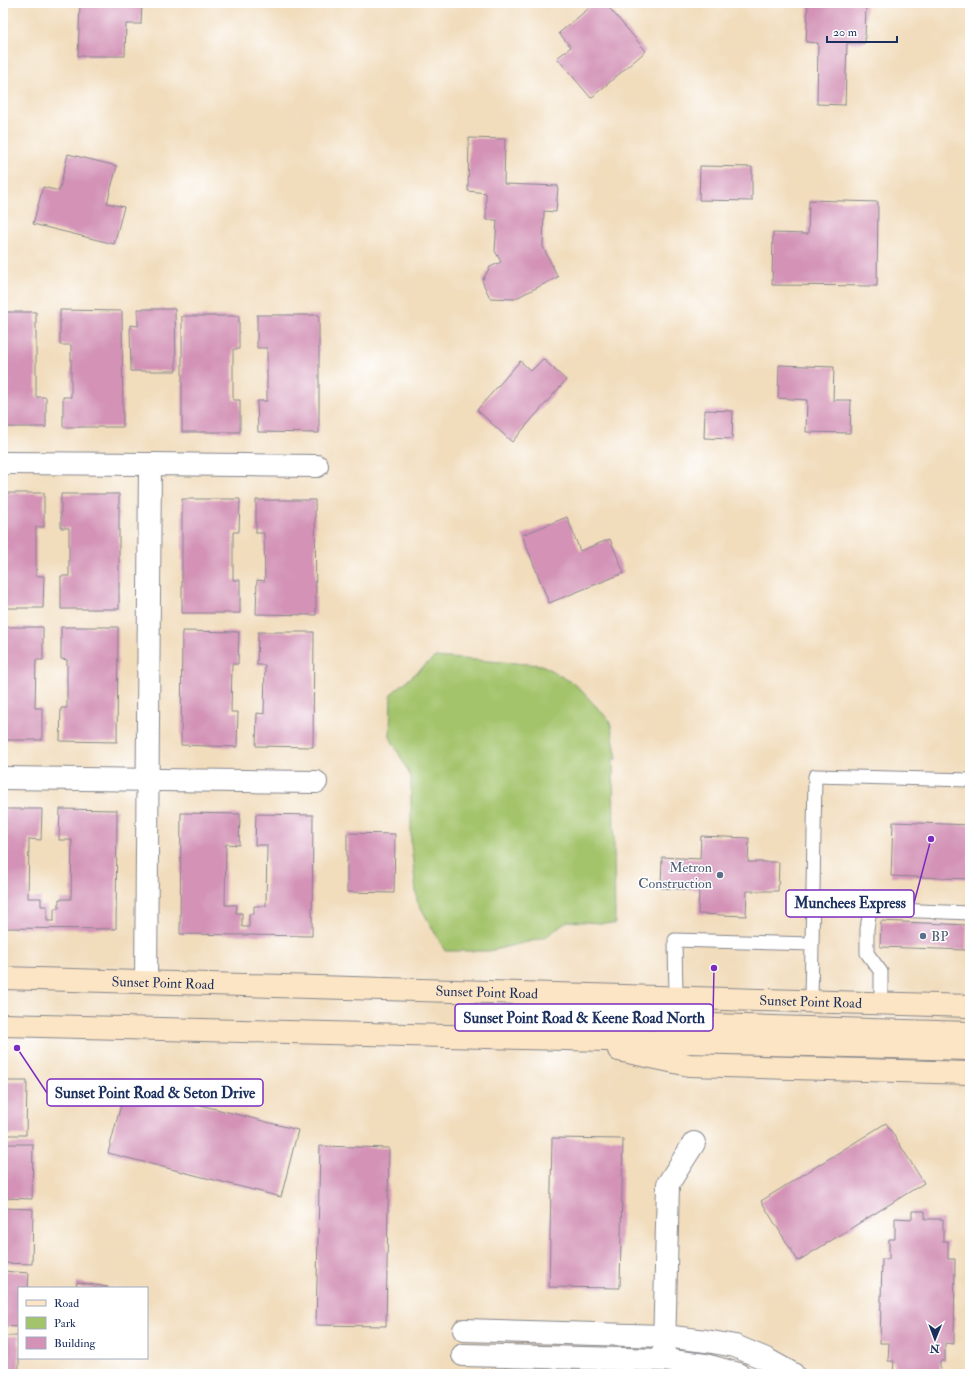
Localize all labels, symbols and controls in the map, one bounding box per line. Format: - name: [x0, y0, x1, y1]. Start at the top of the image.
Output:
- scale bar: [827, 18, 897, 44]
- text: 20 m: [833, 25, 858, 40]
- place label: Metron Construction: [638, 859, 712, 892]
- marker: Metron Construction: [715, 870, 725, 880]
- callout: Munchees Express: [786, 890, 914, 917]
- text: Munchees Express: [793, 894, 906, 914]
- place label: BP: [931, 928, 948, 945]
- marker: BP: [918, 931, 928, 941]
- street label: Sunset Point Road: [111, 973, 215, 993]
- street label: Sunset Point Road: [435, 983, 538, 1002]
- street label: Sunset Point Road: [759, 992, 862, 1012]
- callout: Sunset Point Road & Keene Road North: [455, 1004, 713, 1031]
- text: Sunset Point Road & Keene Road North: [463, 1009, 705, 1028]
- callout: Sunset Point Road & Seton Drive: [47, 1079, 263, 1106]
- text: Sunset Point Road & Seton Drive: [55, 1084, 256, 1103]
- legend: [18, 1287, 148, 1359]
- text: Road: [54, 1296, 79, 1311]
- text: Park: [54, 1316, 76, 1331]
- north arrow: [915, 1319, 955, 1359]
- text: Building: [54, 1336, 97, 1351]
- text: N: [929, 1342, 941, 1355]

